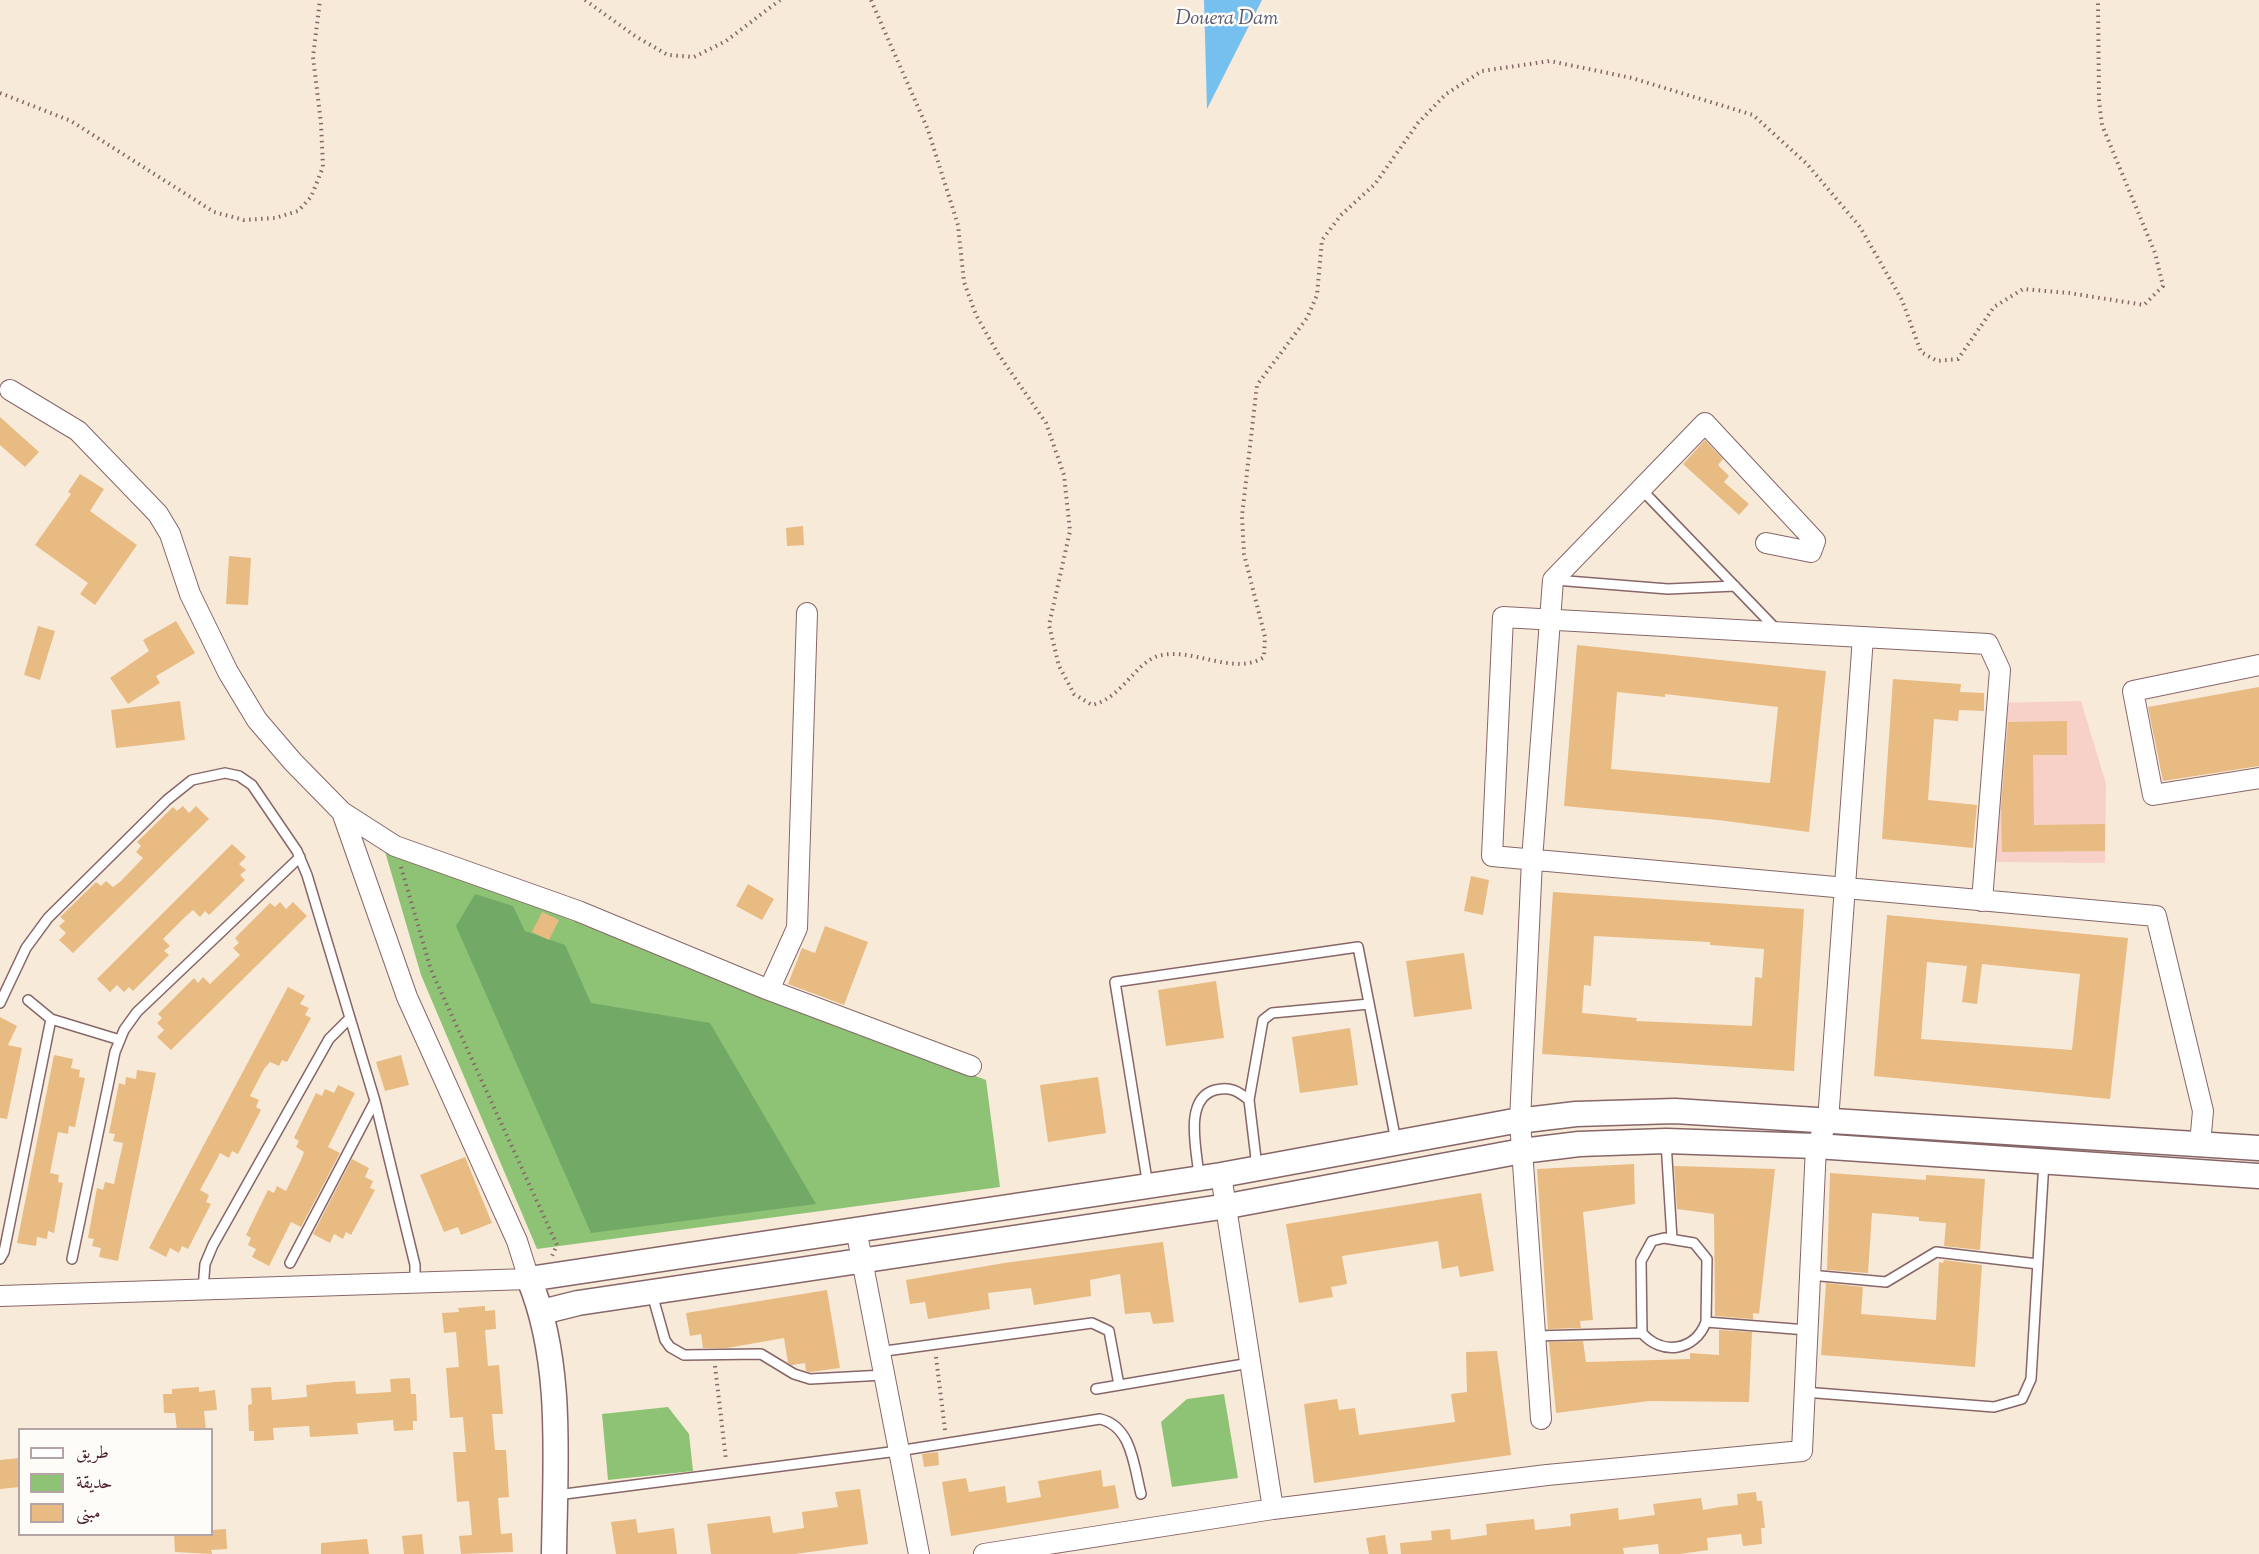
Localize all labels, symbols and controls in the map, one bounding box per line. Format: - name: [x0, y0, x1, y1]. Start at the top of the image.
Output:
- water label: Douera Dam: [1176, 9, 1278, 33]
- legend: [18, 1428, 213, 1536]
- text: طريق: [76, 1441, 109, 1467]
- text: حديقة: [76, 1471, 112, 1497]
- text: مبنى: [76, 1501, 101, 1527]

